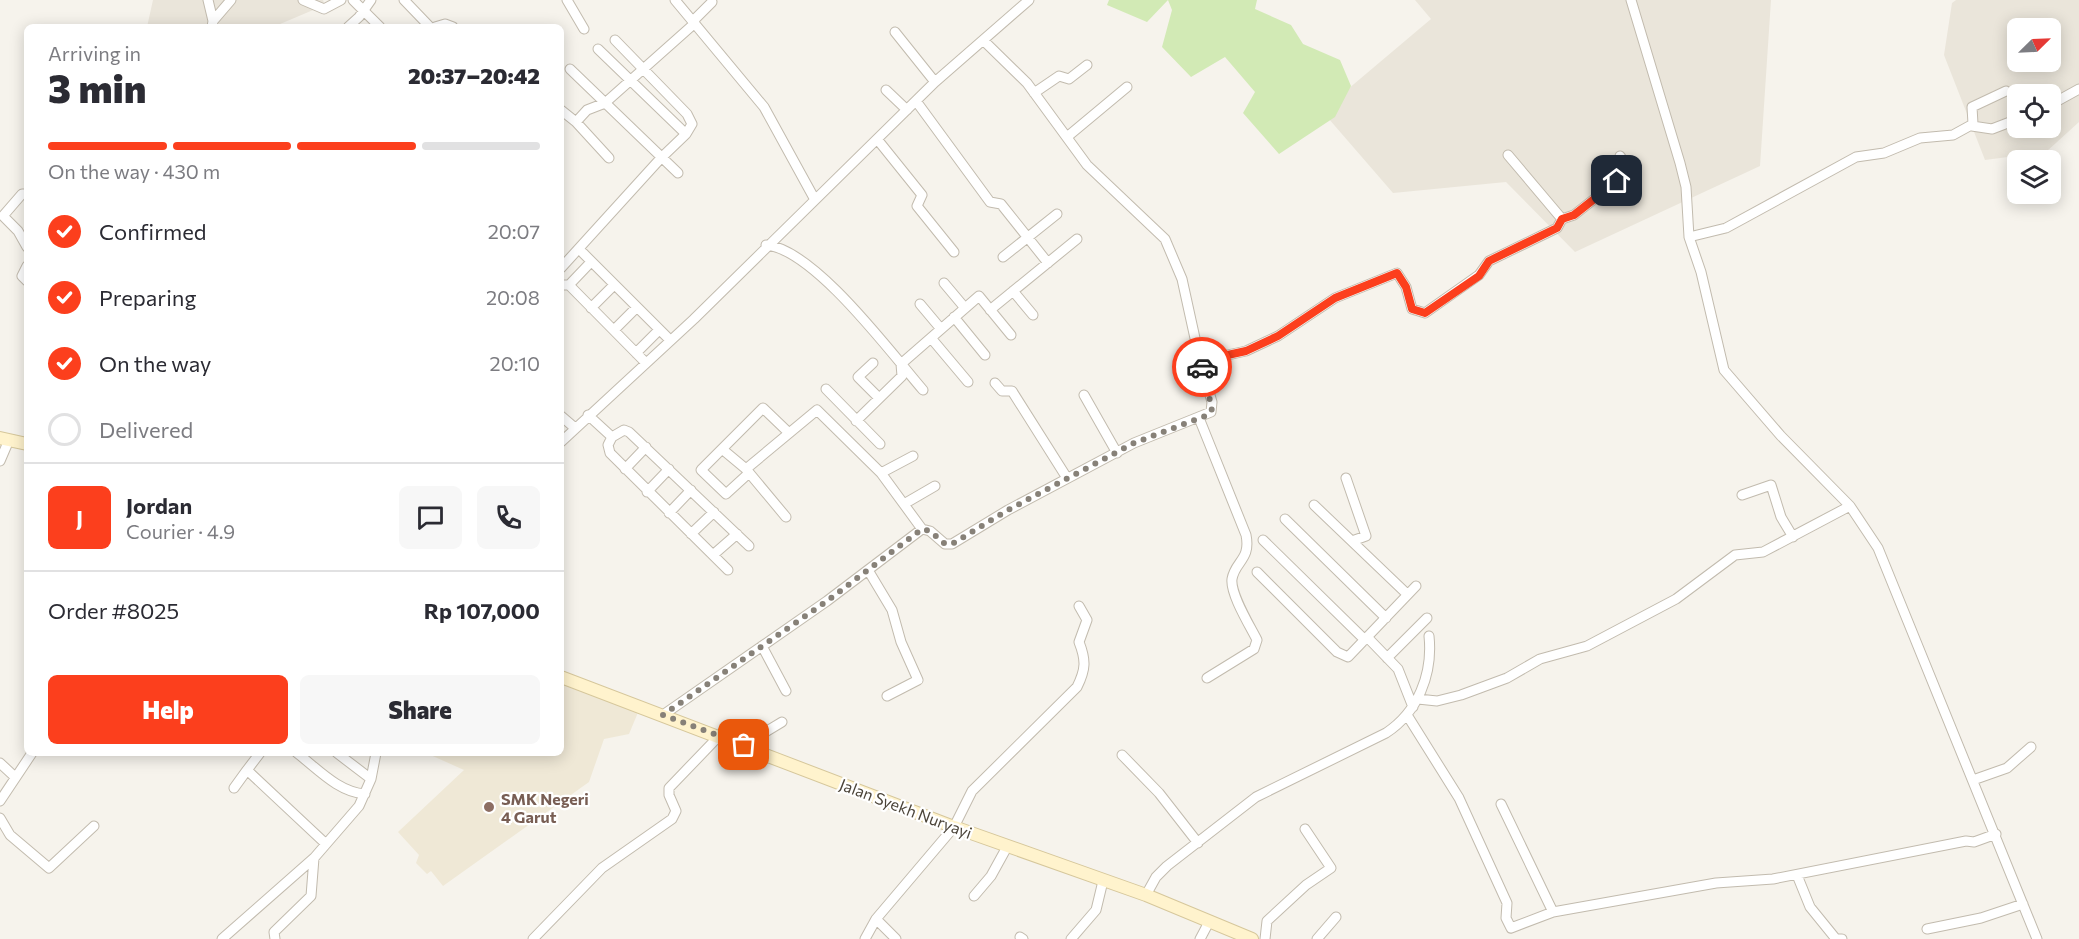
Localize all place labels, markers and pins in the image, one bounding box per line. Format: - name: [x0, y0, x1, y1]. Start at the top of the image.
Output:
- pin: [1591, 155, 1642, 206]
- pin: [718, 719, 769, 770]
- place label: SMK Negeri 4 Garut: [501, 789, 589, 826]
- marker: SMK Negeri 4 Garut: [482, 800, 496, 814]

